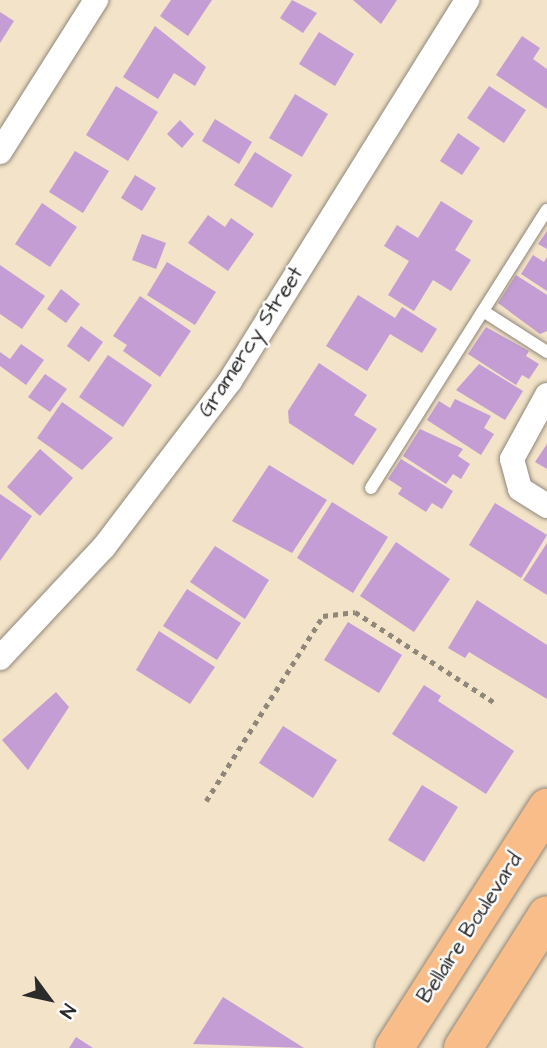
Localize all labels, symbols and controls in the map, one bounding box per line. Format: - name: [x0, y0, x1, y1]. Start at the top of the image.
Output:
- street label: Gramercy Street: [193, 262, 309, 422]
- street label: Bellaire Boulevard: [412, 848, 528, 1008]
- north arrow: [14, 964, 84, 1034]
- text: N: [52, 998, 82, 1023]

